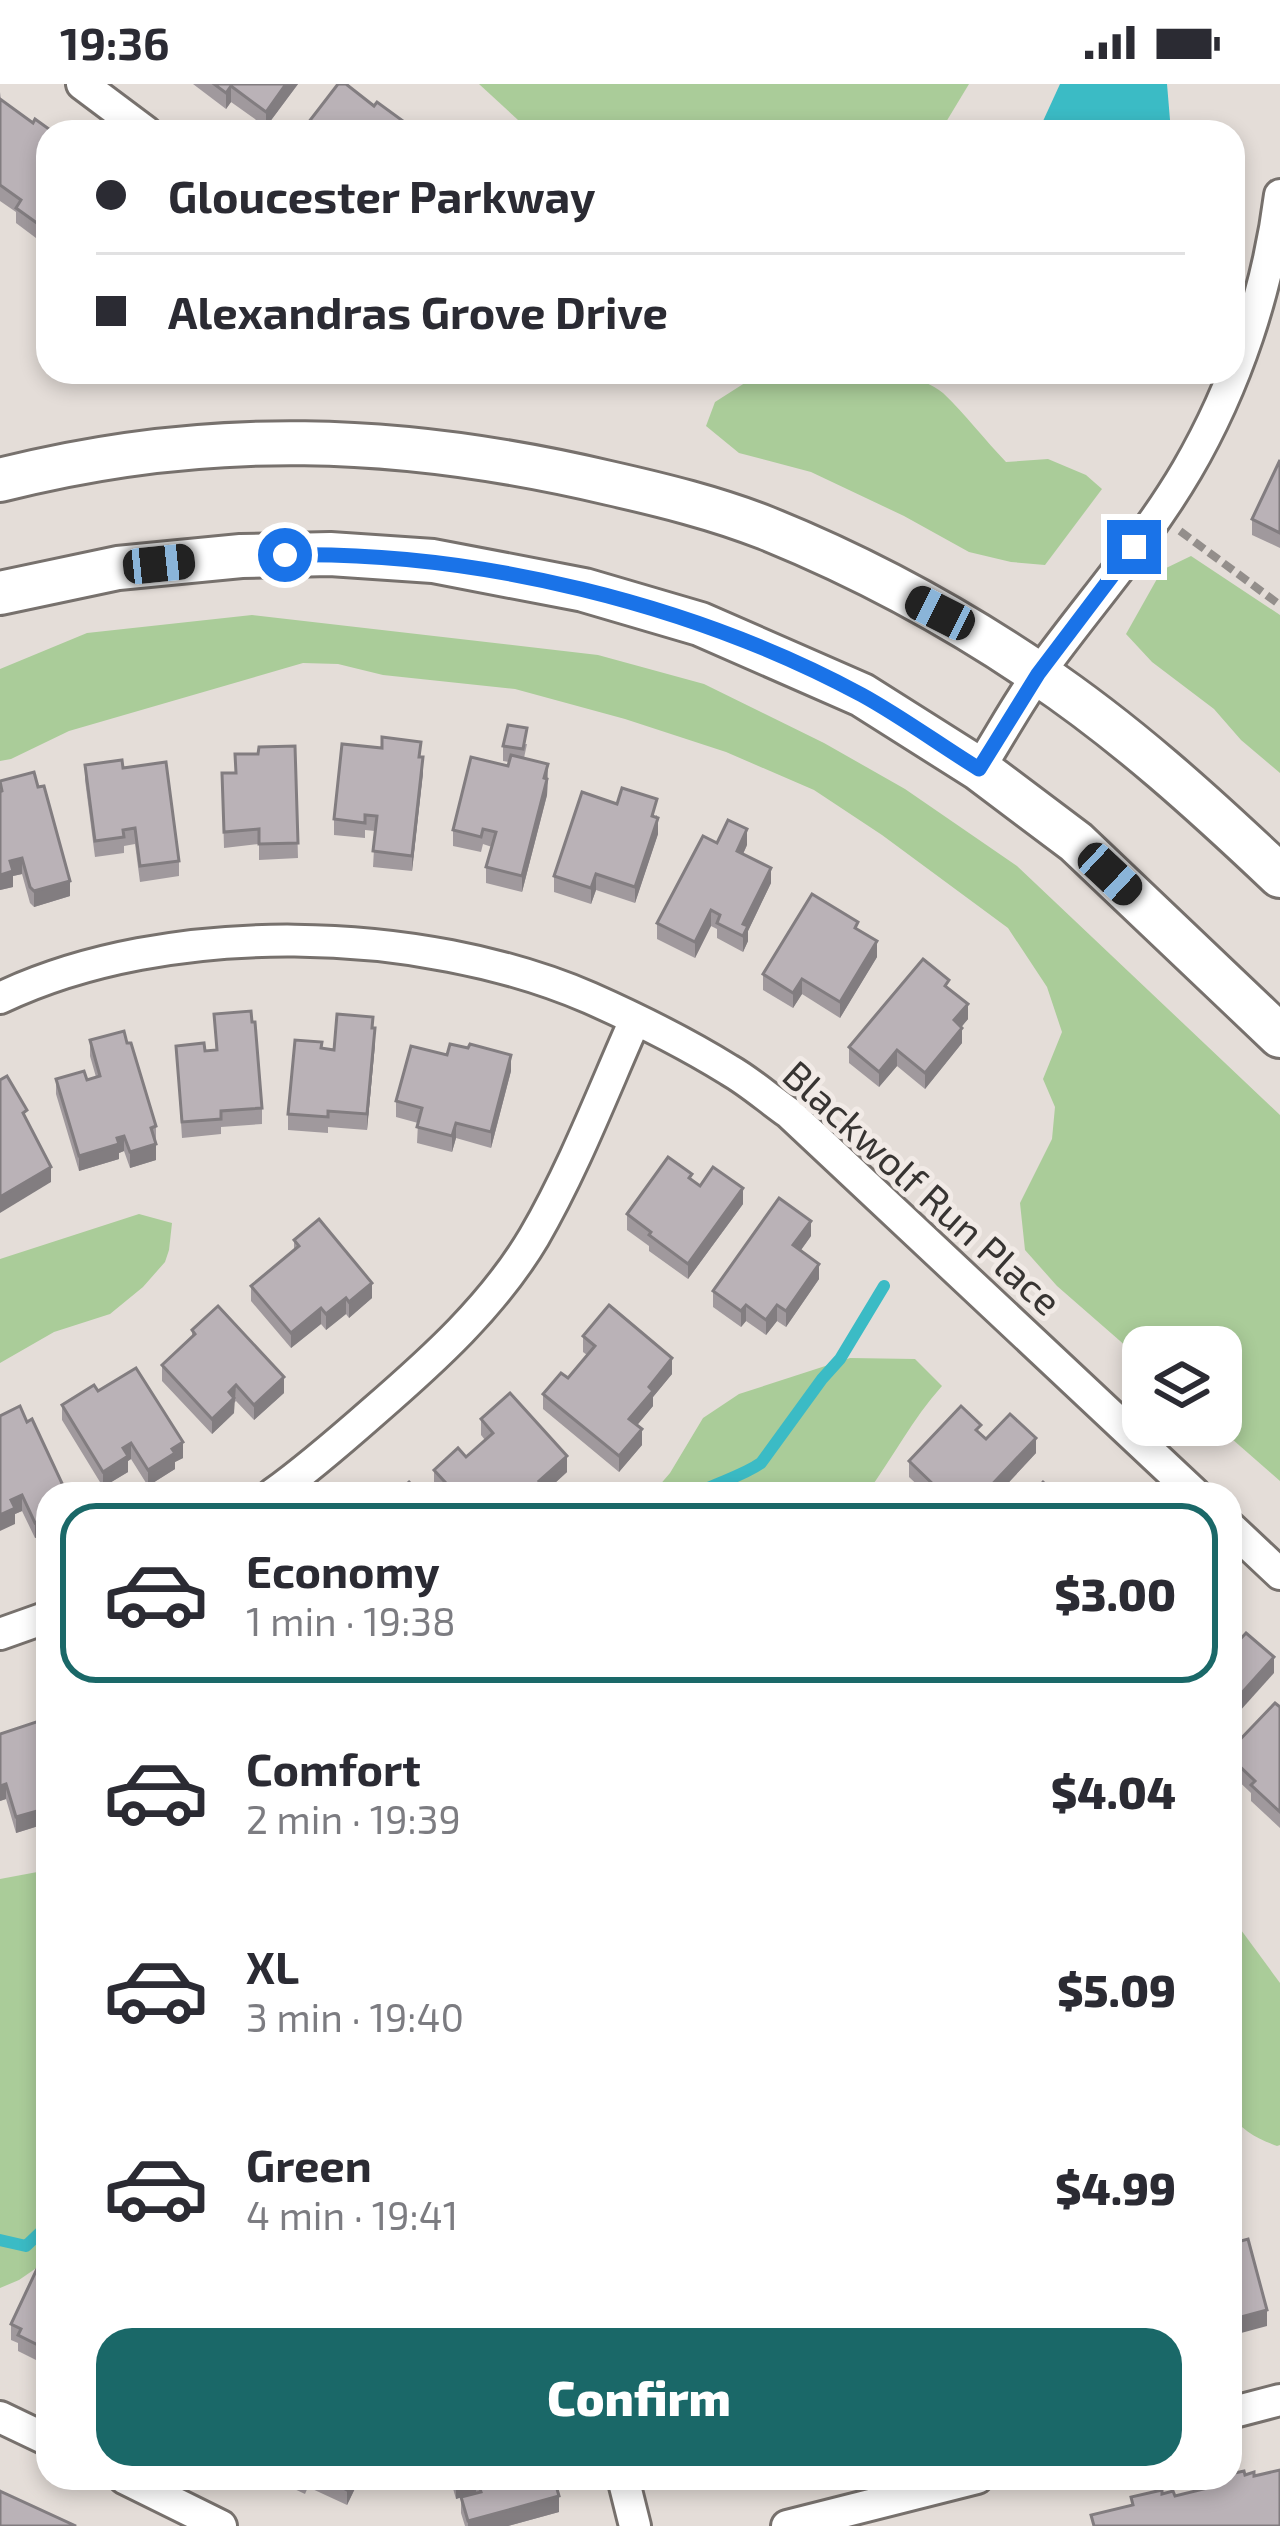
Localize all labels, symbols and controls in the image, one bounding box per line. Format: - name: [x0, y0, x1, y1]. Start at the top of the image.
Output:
- text: 19:36: [60, 15, 170, 69]
- text: Gloucester Parkway: [168, 168, 596, 222]
- text: Alexandras Grove Drive: [168, 284, 668, 338]
- route end: [1107, 520, 1161, 574]
- route start: [258, 528, 312, 582]
- car: [121, 542, 197, 586]
- car: [900, 581, 980, 645]
- car: [1071, 836, 1149, 912]
- street label: Blackwolf Run Place: [774, 1050, 1072, 1324]
- map controls: [1122, 1326, 1242, 1446]
- button: layers: [1122, 1326, 1242, 1446]
- icon: car: [102, 1539, 210, 1647]
- text: Economy: [246, 1543, 440, 1597]
- text: $3.00: [1054, 1566, 1176, 1620]
- text: 1 min · 19:38: [246, 1597, 456, 1644]
- icon: car: [102, 1737, 210, 1845]
- text: Comfort: [246, 1741, 421, 1795]
- text: $4.04: [1051, 1764, 1176, 1818]
- text: 2 min · 19:39: [246, 1795, 461, 1842]
- icon: car: [102, 1935, 210, 2043]
- text: XL: [246, 1939, 299, 1993]
- text: $5.09: [1057, 1962, 1176, 2016]
- text: 3 min · 19:40: [246, 1993, 464, 2040]
- icon: car: [102, 2133, 210, 2241]
- text: Green: [246, 2137, 372, 2191]
- text: $4.99: [1055, 2160, 1176, 2214]
- text: 4 min · 19:41: [246, 2191, 458, 2238]
- button: Confirm: [96, 2328, 1182, 2466]

